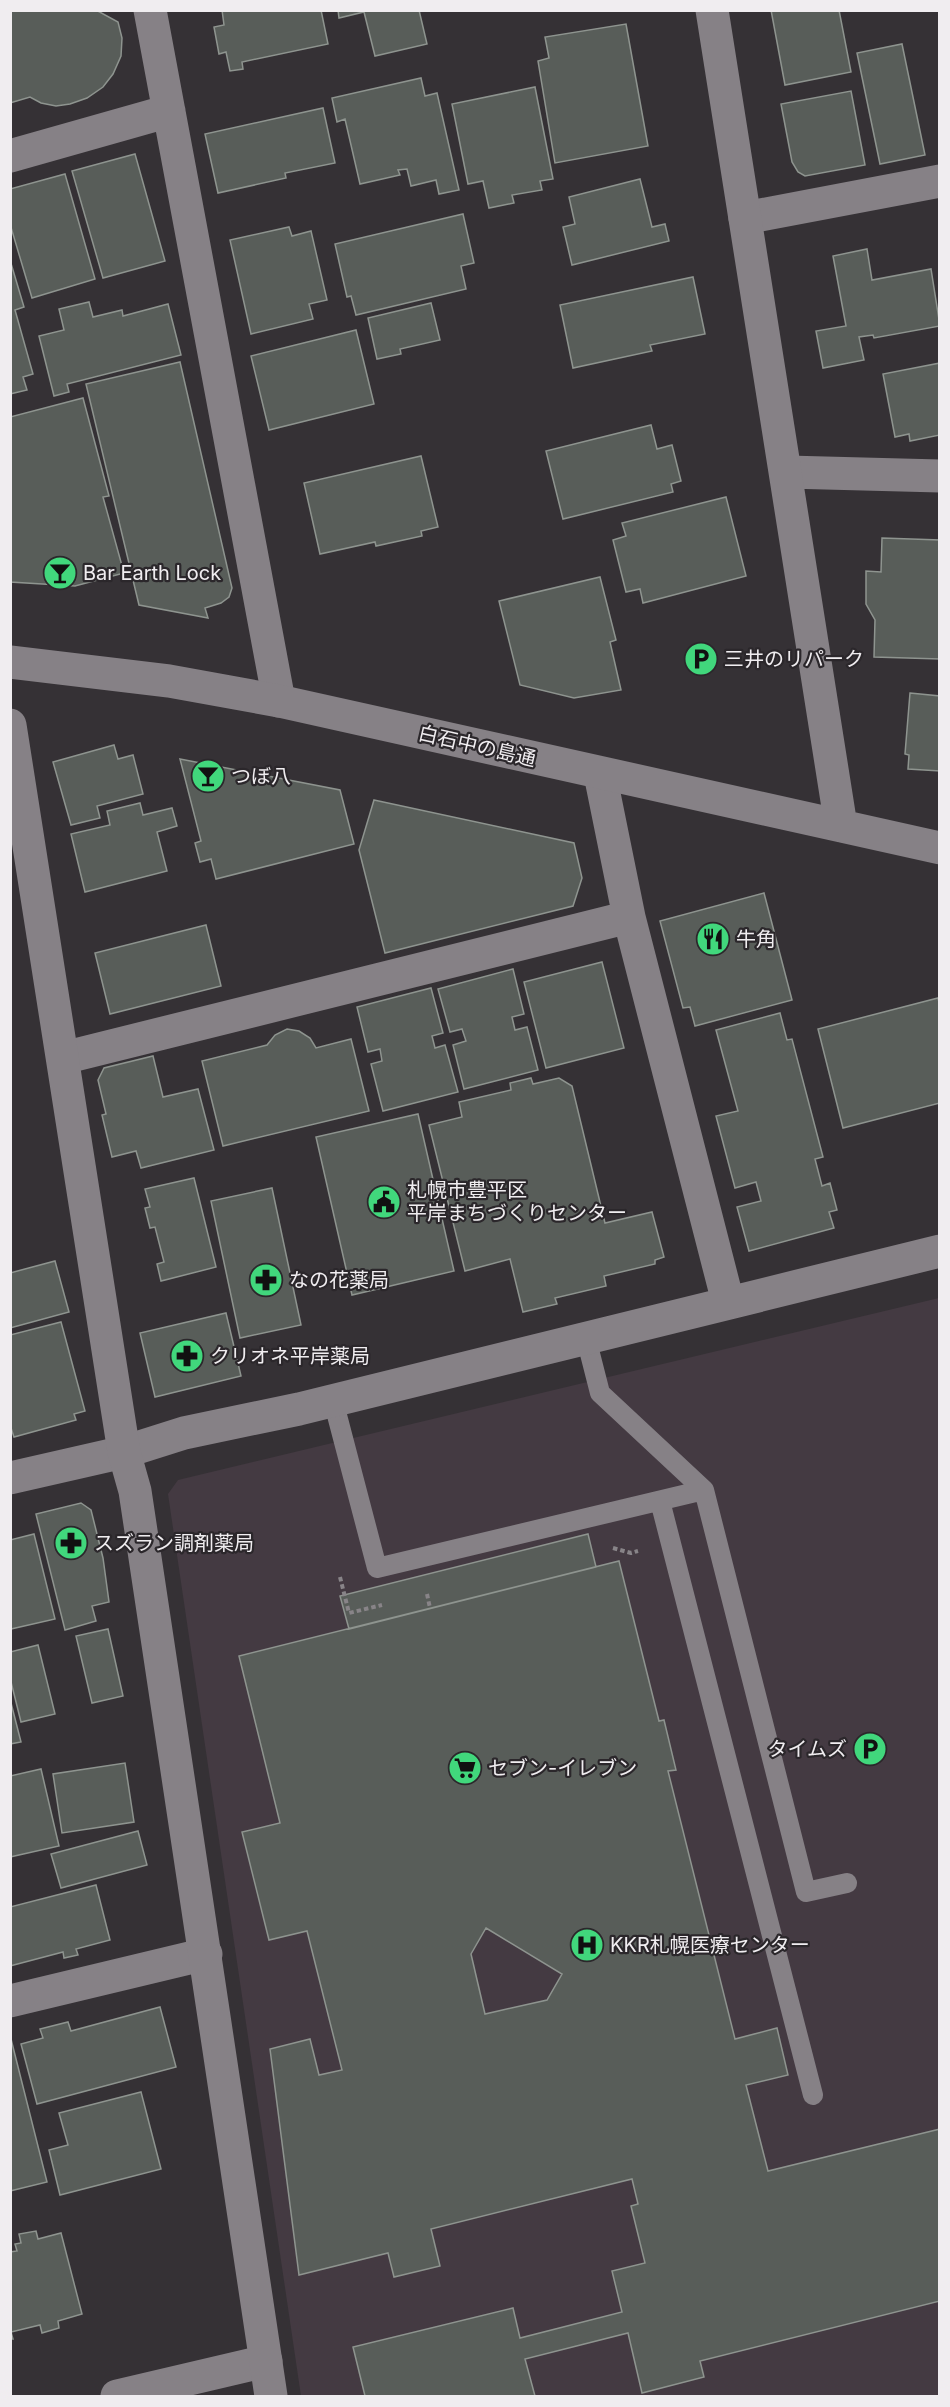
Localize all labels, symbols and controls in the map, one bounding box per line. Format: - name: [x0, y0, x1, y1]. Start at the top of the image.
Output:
- bar icon: Bar Earth Lock: [42, 555, 78, 591]
- place label: Bar Earth Lock: [83, 561, 221, 585]
- parking icon: 三井のリパーク: [683, 641, 719, 677]
- place label: 三井のリパーク: [724, 647, 864, 671]
- street label: 白石中の島通: [416, 721, 538, 771]
- bar icon: つぼ八: [190, 758, 226, 794]
- place label: つぼ八: [231, 764, 291, 788]
- restaurant icon: 牛角: [695, 921, 731, 957]
- place label: 牛角: [736, 927, 776, 951]
- place label: 札幌市豊平区 平岸まちづくりセンター: [407, 1178, 627, 1225]
- public building icon: 札幌市豊平区 平岸まちづくりセンター: [366, 1184, 402, 1220]
- pharmacy icon: なの花薬局: [248, 1262, 284, 1298]
- place label: なの花薬局: [289, 1268, 389, 1292]
- pharmacy icon: クリオネ平岸薬局: [169, 1338, 205, 1374]
- place label: クリオネ平岸薬局: [210, 1344, 370, 1368]
- pharmacy icon: スズラン調剤薬局: [53, 1525, 89, 1561]
- place label: スズラン調剤薬局: [94, 1531, 254, 1555]
- parking icon: タイムズ: [852, 1731, 888, 1767]
- place label: タイムズ: [767, 1737, 847, 1761]
- supermarket icon: セブン-イレブン: [447, 1750, 483, 1786]
- place label: セブン-イレブン: [488, 1756, 637, 1780]
- hospital icon: KKR札幌医療センター: [569, 1927, 605, 1963]
- place label: KKR札幌医療センター: [610, 1933, 810, 1957]

